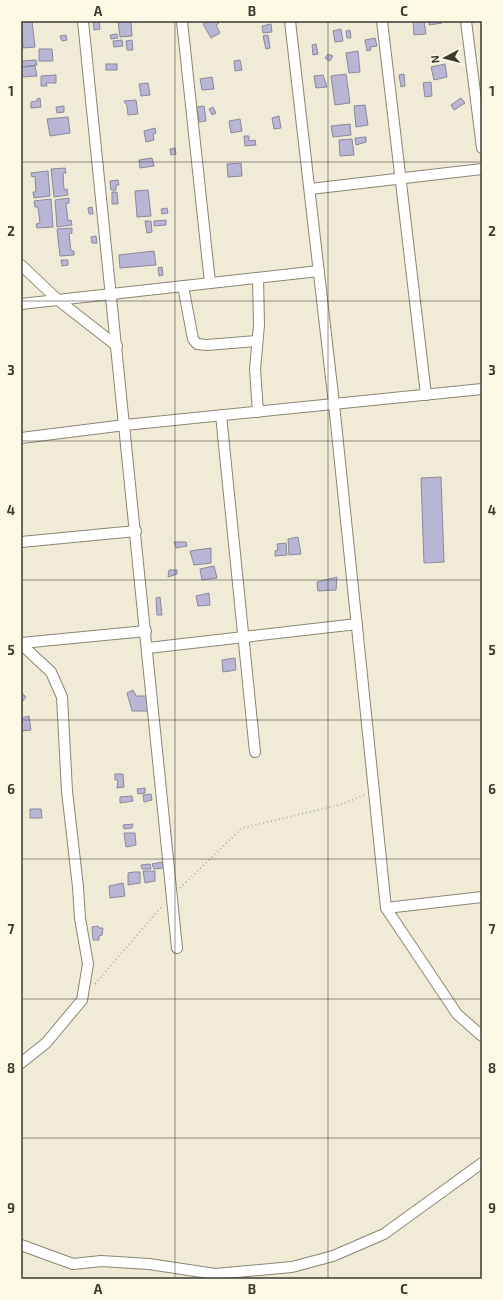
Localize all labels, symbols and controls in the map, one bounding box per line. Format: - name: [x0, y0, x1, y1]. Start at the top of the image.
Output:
- text: A: [94, 3, 103, 19]
- text: B: [248, 3, 256, 19]
- text: C: [400, 3, 408, 19]
- north arrow: [425, 38, 465, 78]
- text: N: [428, 54, 442, 64]
- text: 1: [8, 83, 14, 99]
- text: 1: [489, 83, 495, 99]
- text: 2: [7, 223, 15, 239]
- text: 2: [488, 223, 496, 239]
- text: 3: [7, 362, 15, 378]
- text: 3: [488, 362, 496, 378]
- text: 4: [7, 502, 15, 518]
- text: 4: [488, 502, 496, 518]
- text: 5: [7, 642, 15, 658]
- text: 5: [488, 642, 496, 658]
- text: 6: [7, 781, 15, 797]
- text: 6: [488, 781, 496, 797]
- text: 7: [8, 921, 15, 937]
- text: 7: [489, 921, 496, 937]
- text: 8: [7, 1060, 15, 1076]
- text: 8: [488, 1060, 496, 1076]
- text: 9: [7, 1200, 15, 1216]
- text: 9: [488, 1200, 496, 1216]
- text: A: [94, 1281, 103, 1297]
- text: B: [248, 1281, 256, 1297]
- text: C: [400, 1281, 408, 1297]

